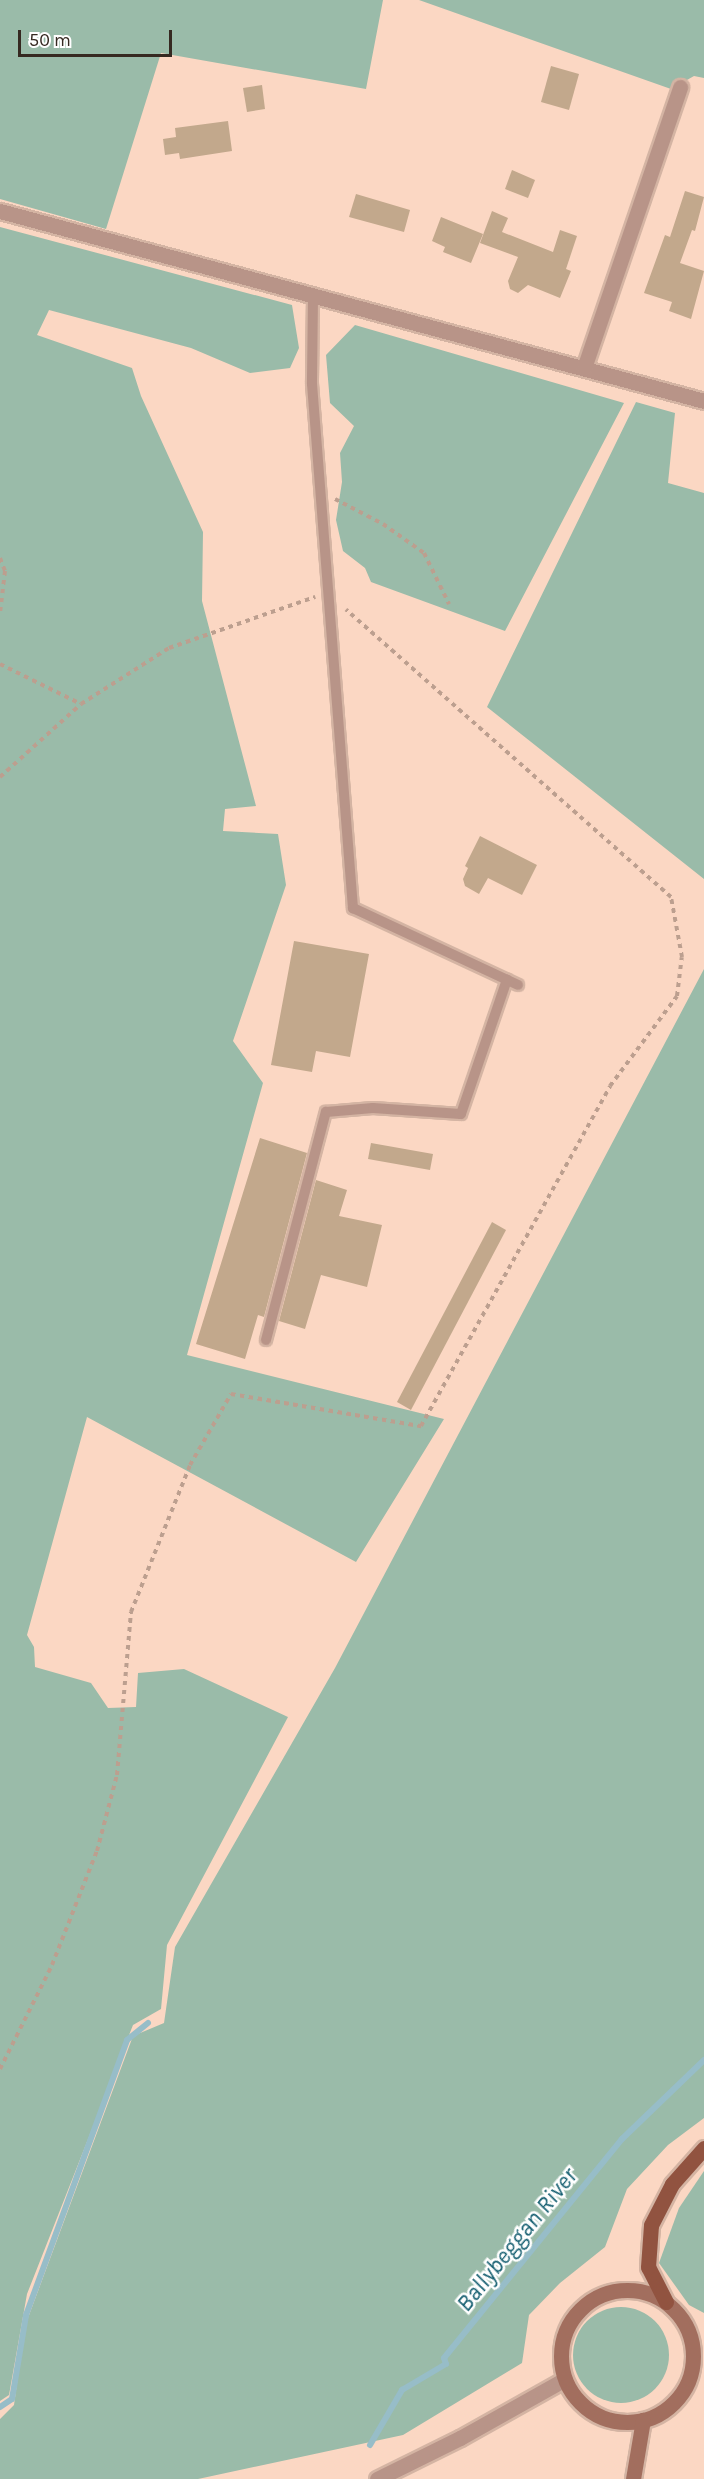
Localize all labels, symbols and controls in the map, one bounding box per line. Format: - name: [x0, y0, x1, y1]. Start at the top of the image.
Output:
- scale bar: [21, 18, 176, 56]
- text: 50 m: [29, 29, 71, 51]
- water label: Ballybeggan River: [450, 2162, 584, 2318]

